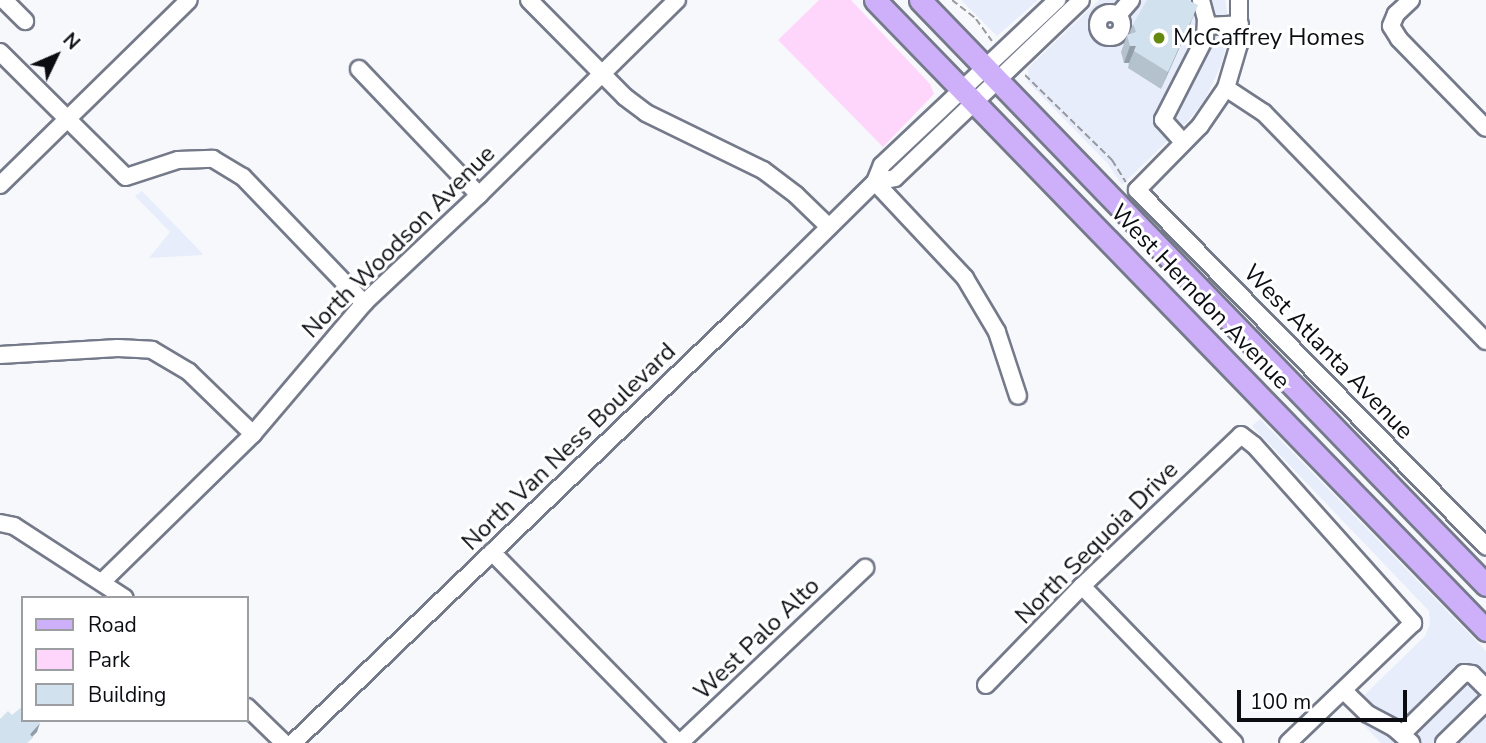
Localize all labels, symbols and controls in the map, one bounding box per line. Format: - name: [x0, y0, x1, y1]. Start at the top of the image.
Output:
- north arrow: [21, 21, 91, 91]
- place label: McCaffrey Homes: [1173, 24, 1365, 52]
- text: N: [57, 27, 85, 56]
- marker: McCaffrey Homes: [1151, 30, 1167, 46]
- street label: North Woodson Avenue: [297, 140, 501, 344]
- street label: West Herndon Avenue: [1104, 199, 1296, 395]
- street label: West Atlanta Avenue: [1237, 259, 1419, 445]
- street label: North Van Ness Boulevard: [456, 337, 682, 557]
- street label: North Sequoia Drive: [1010, 456, 1184, 630]
- street label: West Palo Alto: [688, 572, 826, 706]
- legend: [21, 596, 248, 722]
- text: Road: [88, 611, 137, 639]
- text: Park: [88, 646, 130, 674]
- scale bar: [1241, 676, 1411, 720]
- text: Building: [88, 681, 166, 709]
- text: 100 m: [1250, 688, 1311, 716]

